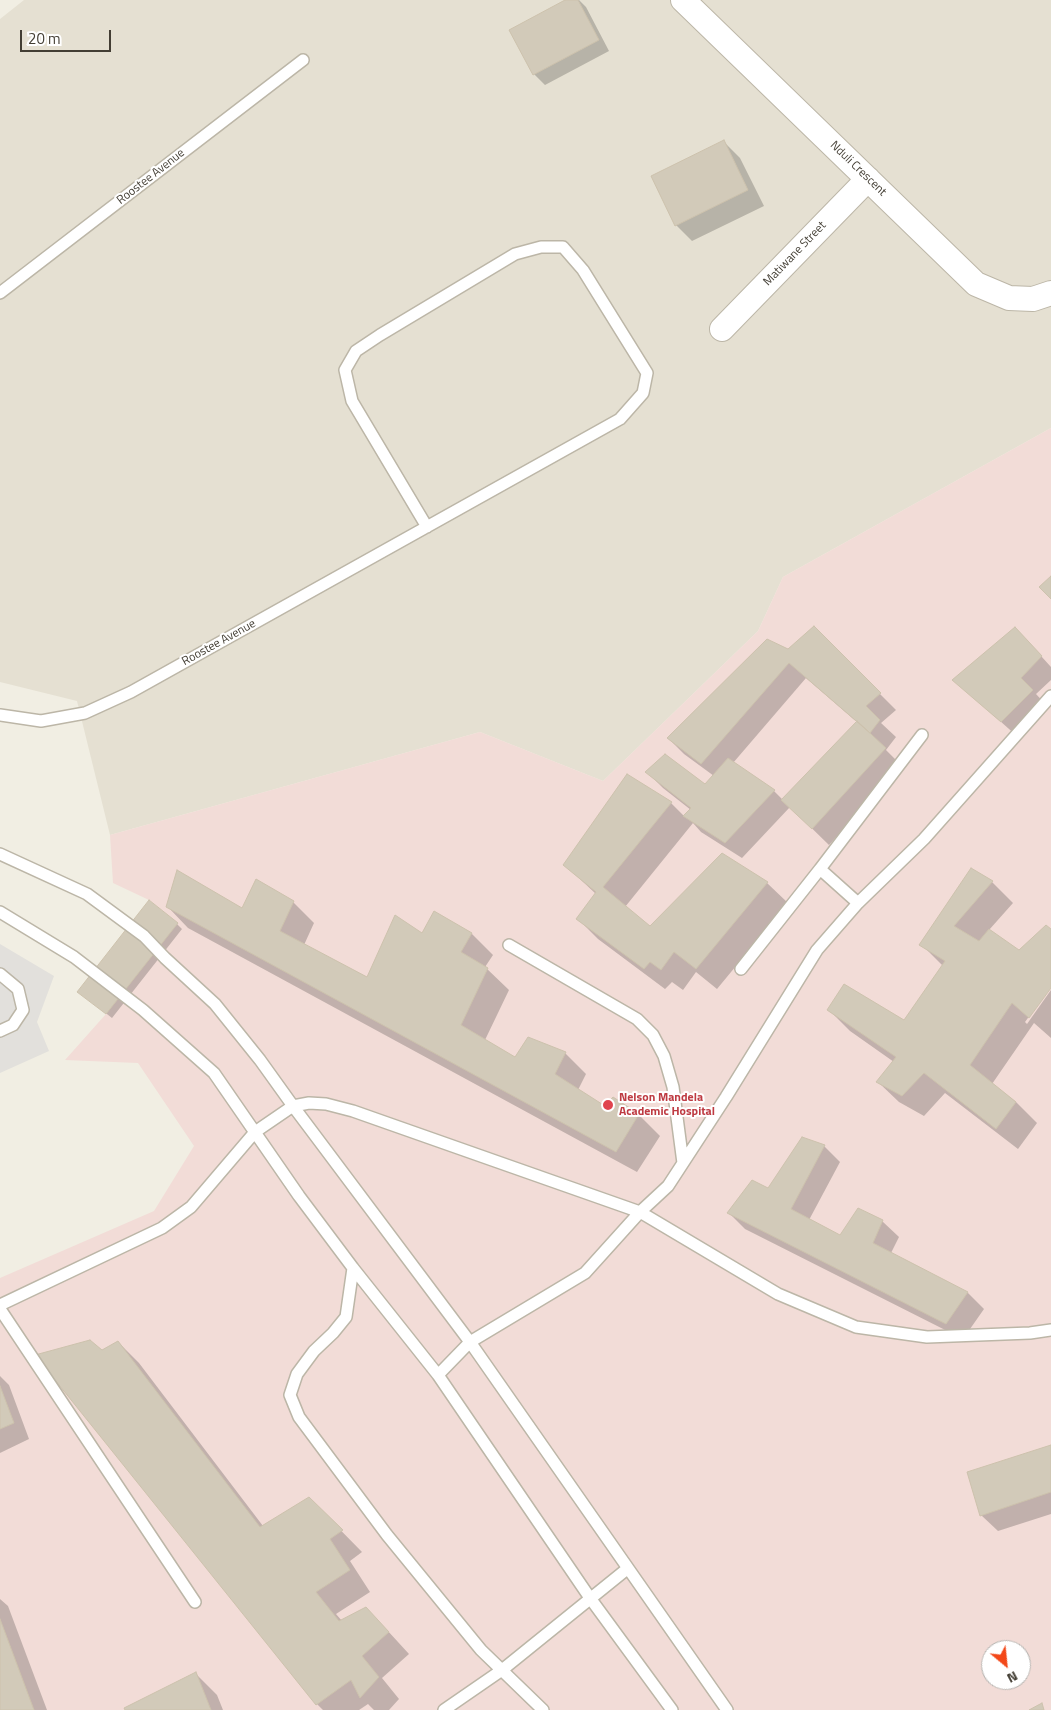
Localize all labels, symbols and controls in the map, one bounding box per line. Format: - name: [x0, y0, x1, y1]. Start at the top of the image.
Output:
- scale bar: [22, 20, 114, 52]
- text: 20 m: [28, 27, 61, 50]
- street label: Nduli Crescent: [827, 139, 889, 199]
- street label: Roostee Avenue: [114, 146, 188, 208]
- street label: Matiwane Street: [761, 219, 829, 289]
- street label: Roostee Avenue: [180, 617, 258, 669]
- place label: Nelson Mandela Academic Hospital: [619, 1091, 715, 1119]
- marker: Nelson Mandela Academic Hospital: [601, 1098, 615, 1112]
- north arrow: [981, 1640, 1031, 1690]
- text: N: [1004, 1666, 1022, 1689]

